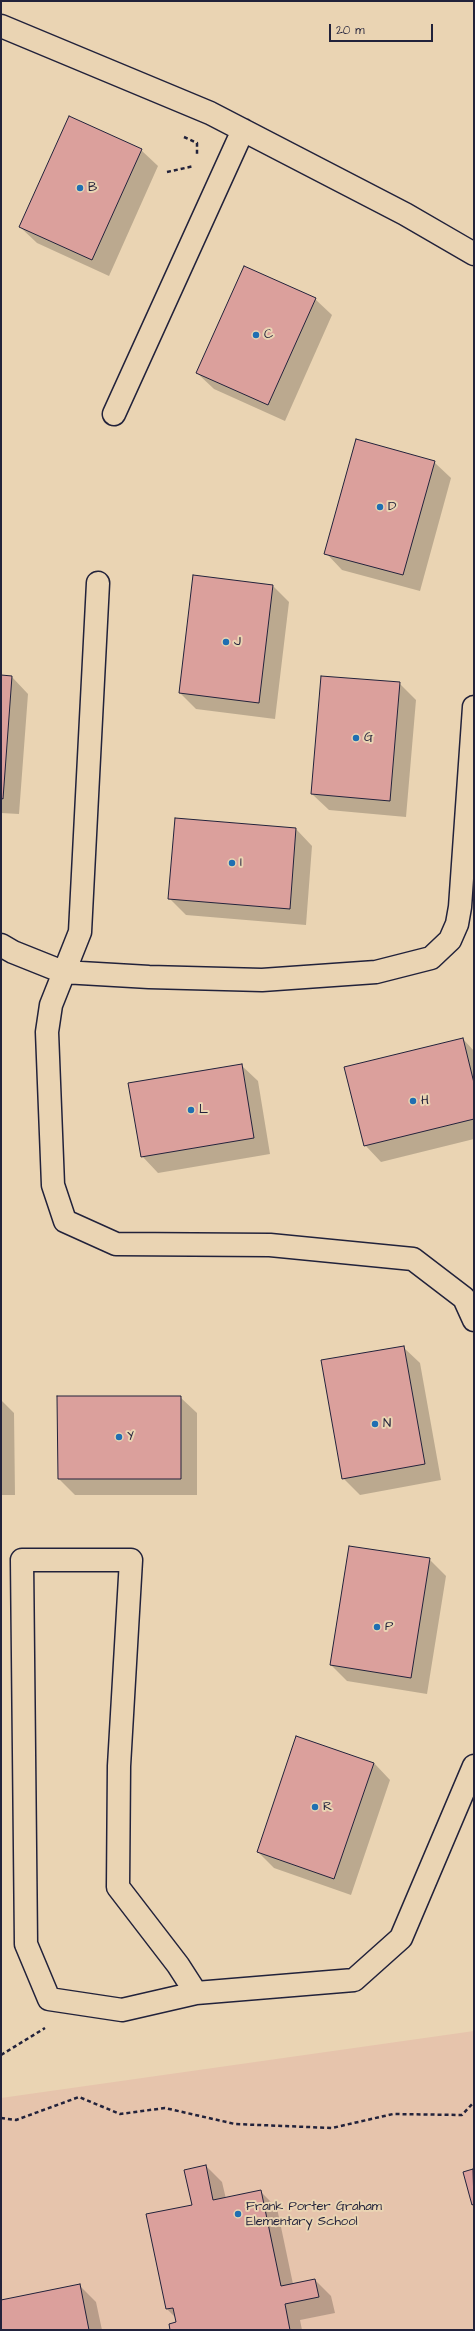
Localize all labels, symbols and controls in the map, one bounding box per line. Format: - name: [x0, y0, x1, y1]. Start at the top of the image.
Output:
- scale bar: [331, 16, 435, 42]
- text: 20 m: [336, 22, 365, 39]
- place label: B: [88, 180, 97, 196]
- marker: B: [75, 183, 85, 193]
- place label: C: [264, 327, 273, 343]
- marker: C: [251, 330, 261, 340]
- place label: D: [388, 499, 396, 515]
- marker: D: [375, 502, 385, 512]
- place label: J: [234, 634, 241, 650]
- marker: J: [221, 637, 231, 647]
- place label: G: [364, 730, 373, 746]
- marker: G: [351, 733, 361, 743]
- place label: I: [240, 855, 242, 871]
- marker: I: [227, 858, 237, 868]
- place label: H: [421, 1093, 429, 1109]
- marker: H: [408, 1096, 418, 1106]
- place label: L: [199, 1102, 208, 1118]
- marker: L: [186, 1105, 196, 1115]
- place label: N: [383, 1416, 391, 1432]
- marker: N: [370, 1419, 380, 1429]
- place label: Y: [127, 1429, 134, 1445]
- marker: Y: [114, 1432, 124, 1442]
- place label: P: [385, 1619, 393, 1635]
- marker: P: [372, 1622, 382, 1632]
- place label: R: [323, 1799, 332, 1815]
- marker: R: [310, 1802, 320, 1812]
- place label: Frank Porter Graham Elementary School: [246, 2199, 382, 2230]
- marker: Frank Porter Graham Elementary School: [233, 2209, 243, 2219]

